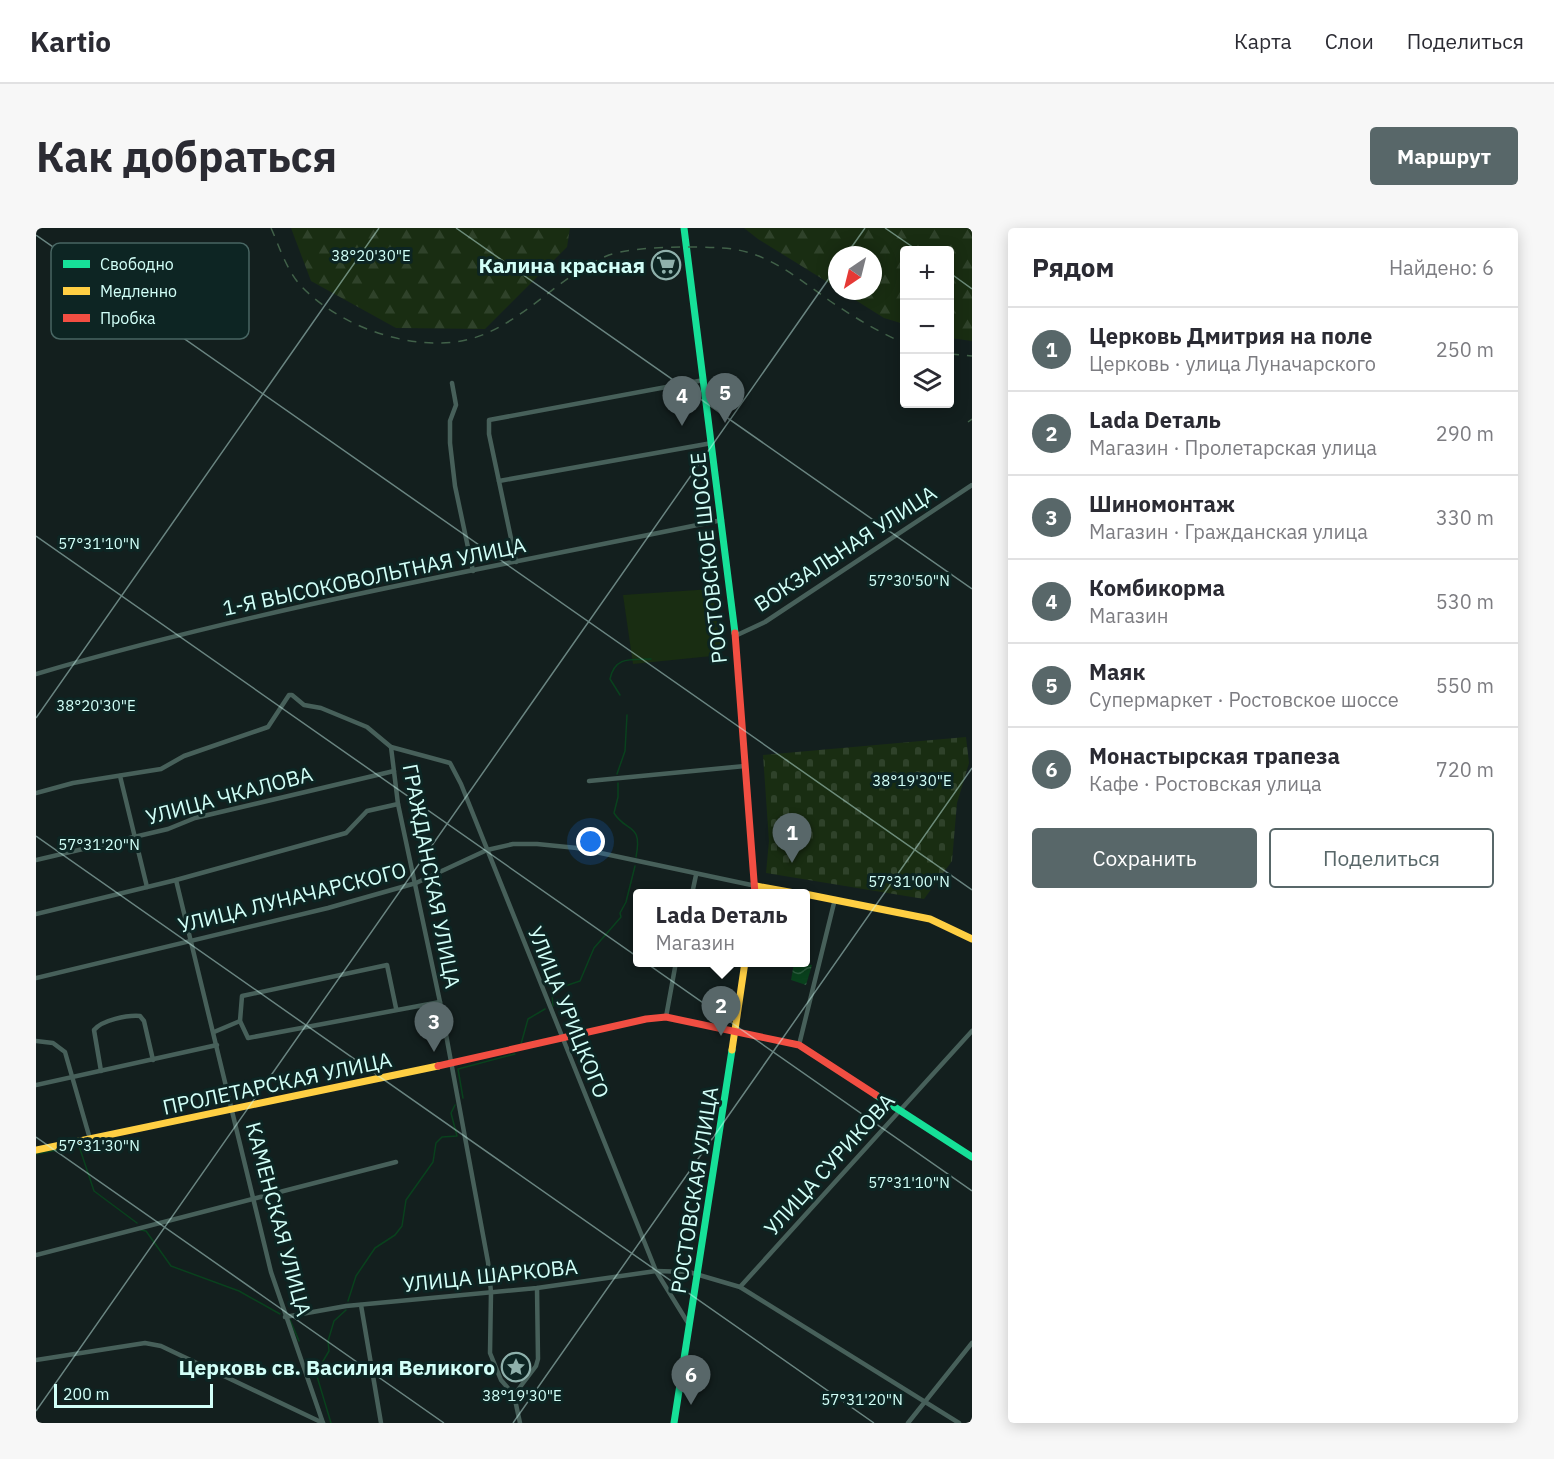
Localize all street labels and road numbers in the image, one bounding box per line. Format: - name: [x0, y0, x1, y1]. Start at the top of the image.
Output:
- street label: РОСТОВСКОЕ ШОССЕ: [683, 451, 733, 665]
- street label: ВОКЗАЛЬНАЯ УЛИЦА: [749, 479, 941, 617]
- street label: 1-Я ВЫСОКОВОЛЬТНАЯ УЛИЦА: [220, 530, 528, 622]
- street label: УЛИЦА ЧКАЛОВА: [142, 759, 316, 831]
- street label: ГРАЖДАНСКАЯ УЛИЦА: [396, 761, 468, 991]
- street label: УЛИЦА ЛУНАЧАРСКОГО: [175, 855, 409, 939]
- street label: УЛИЦА УРИЦКОГО: [522, 922, 616, 1102]
- street label: ПРОЛЕТАРСКАЯ УЛИЦА: [160, 1045, 394, 1121]
- street label: РОСТОВСКАЯ УЛИЦА: [664, 1085, 724, 1295]
- street label: УЛИЦА СУРИКОВА: [757, 1087, 901, 1241]
- street label: КАМЕНСКАЯ УЛИЦА: [240, 1119, 318, 1319]
- street label: УЛИЦА ШАРКОВА: [401, 1252, 579, 1298]

